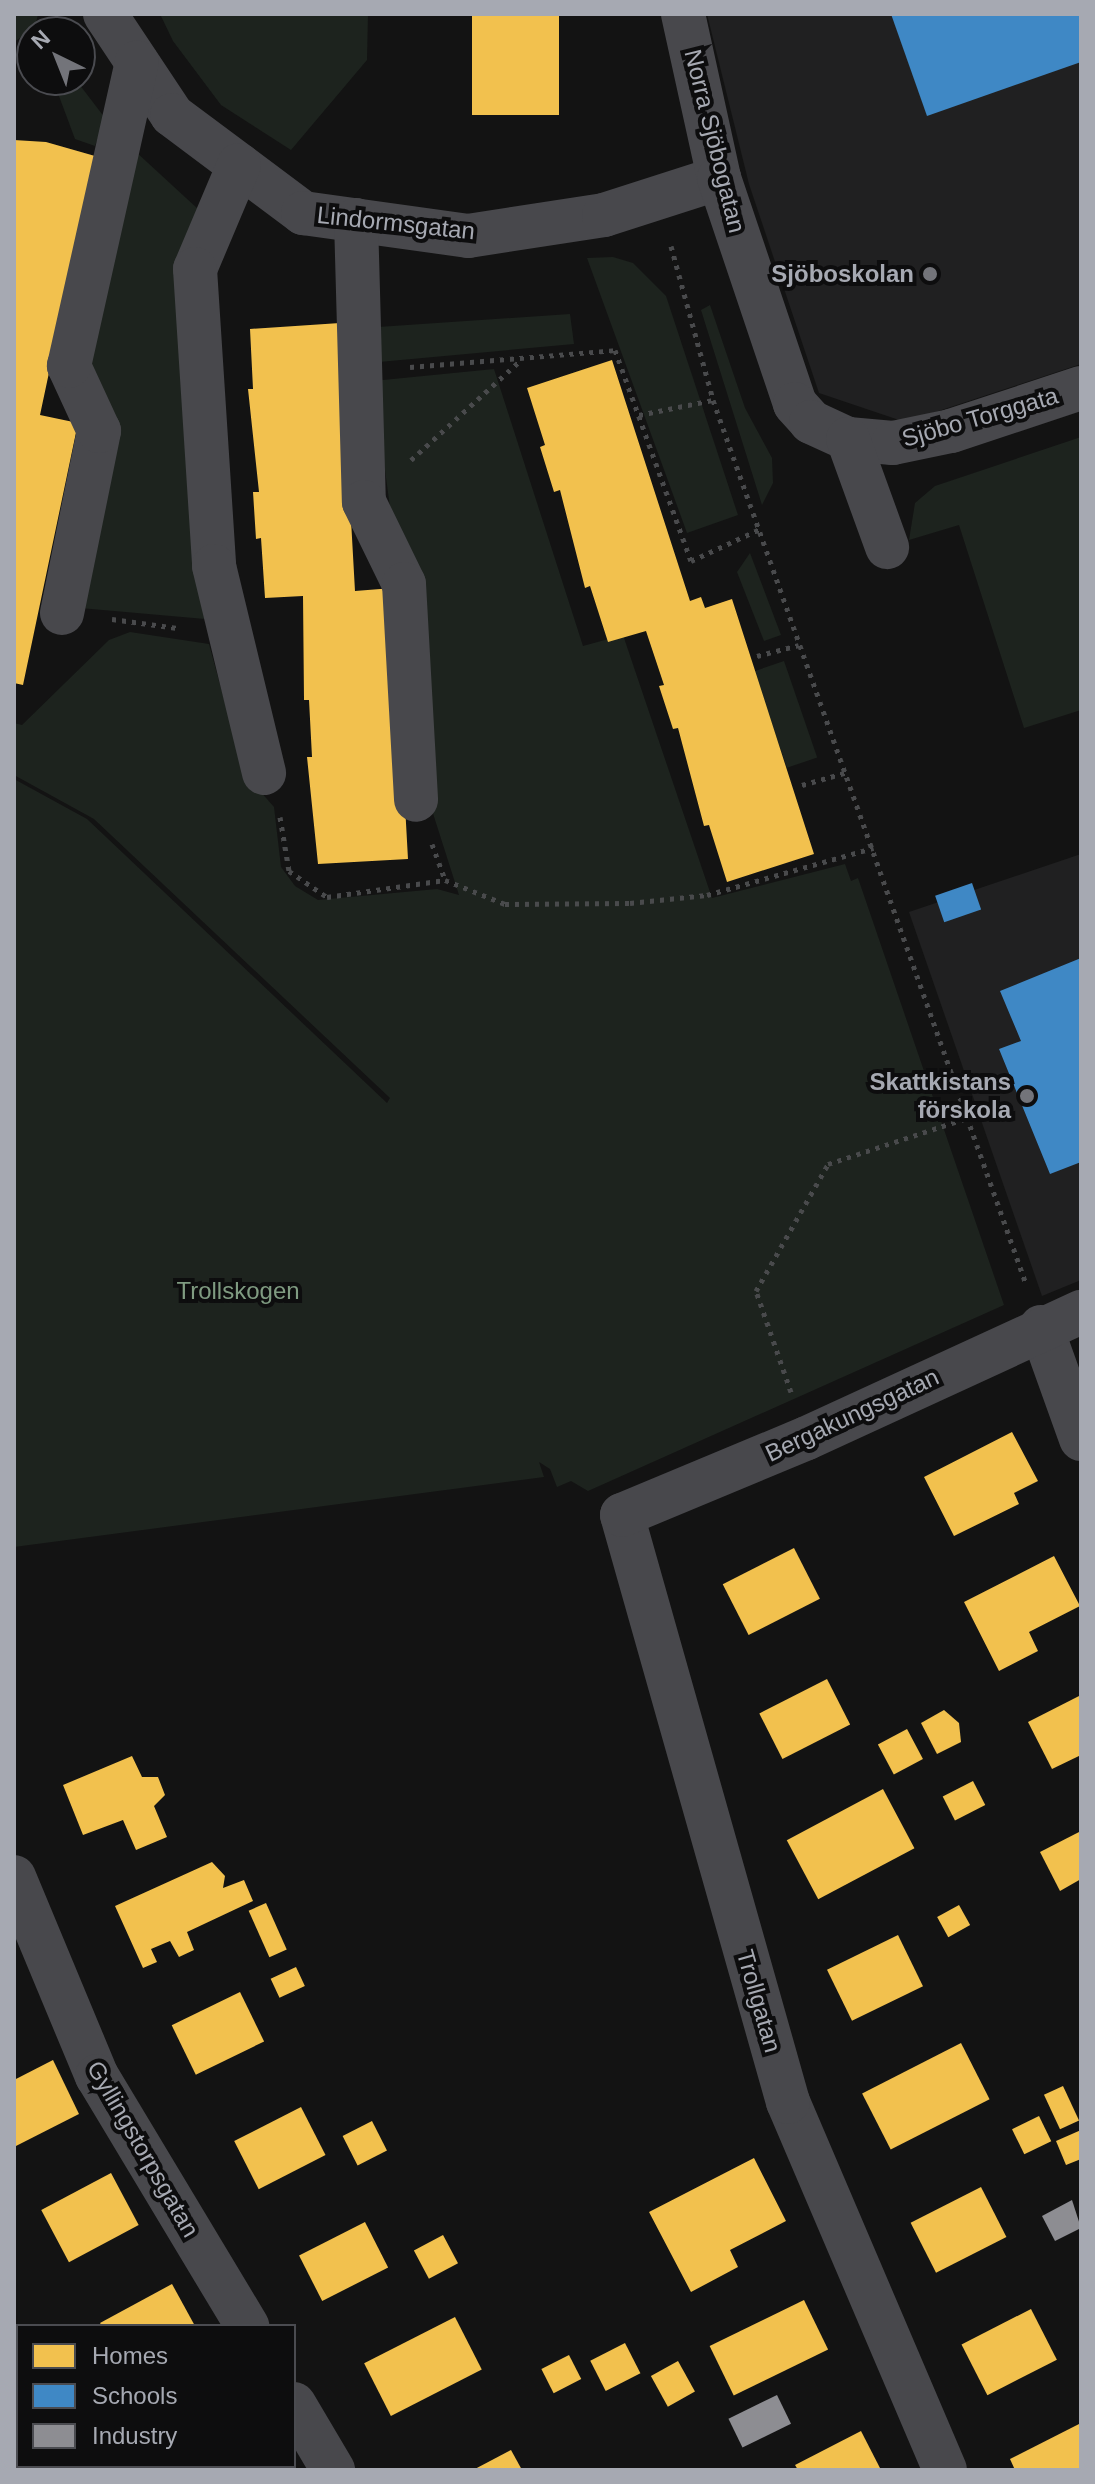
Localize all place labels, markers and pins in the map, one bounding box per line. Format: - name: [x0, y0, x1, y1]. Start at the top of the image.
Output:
- place label: Sjöboskolan: [771, 260, 914, 288]
- marker: Sjöboskolan: [921, 265, 939, 283]
- place label: Skattkistans förskola: [870, 1068, 1011, 1124]
- marker: Skattkistans förskola: [1018, 1087, 1036, 1105]

